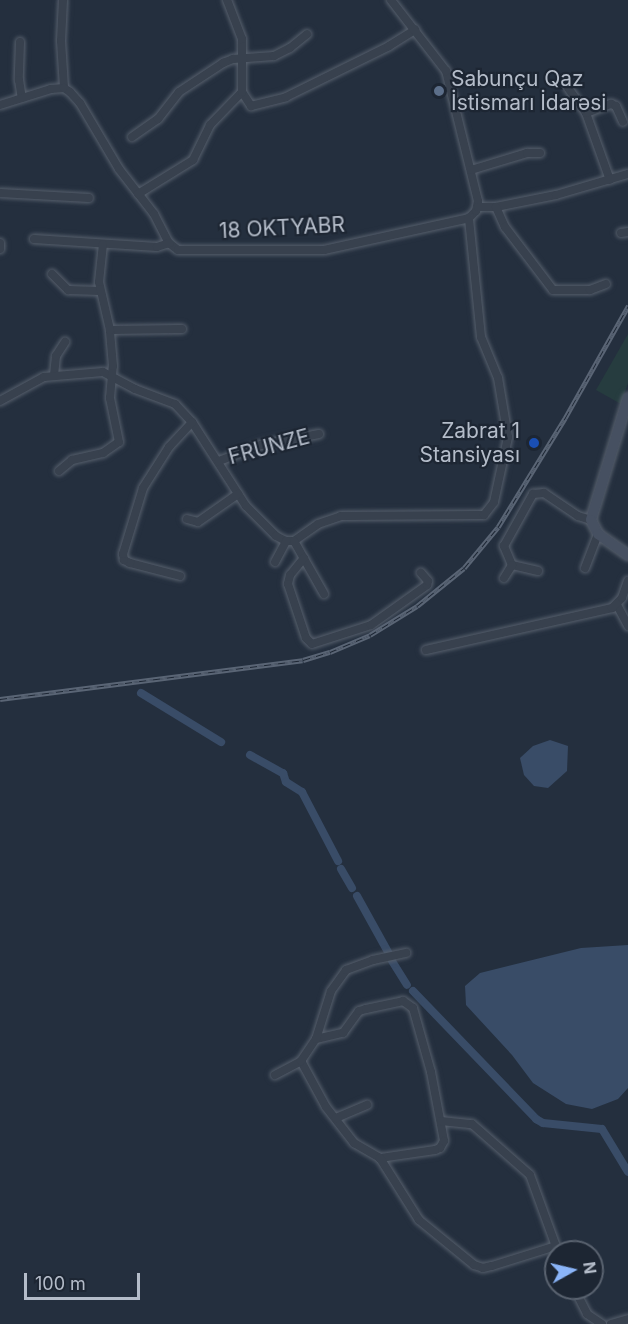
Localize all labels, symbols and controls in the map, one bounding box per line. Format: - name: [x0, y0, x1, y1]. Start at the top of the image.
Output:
- place label: Sabunçu Qaz İstismarı İdarəsi: [451, 66, 606, 116]
- marker: Sabunçu Qaz İstismarı İdarəsi: [432, 84, 446, 98]
- street label: 18 OKTYABR: [218, 212, 346, 244]
- place label: Zabrat 1 Stansiyası: [420, 418, 520, 468]
- street label: FRUNZE: [226, 424, 312, 470]
- marker: Zabrat 1 Stansiyası: [525, 434, 543, 452]
- north arrow: [544, 1240, 604, 1300]
- text: N: [579, 1260, 601, 1275]
- scale bar: [27, 1261, 142, 1299]
- text: 100 m: [35, 1273, 86, 1294]

